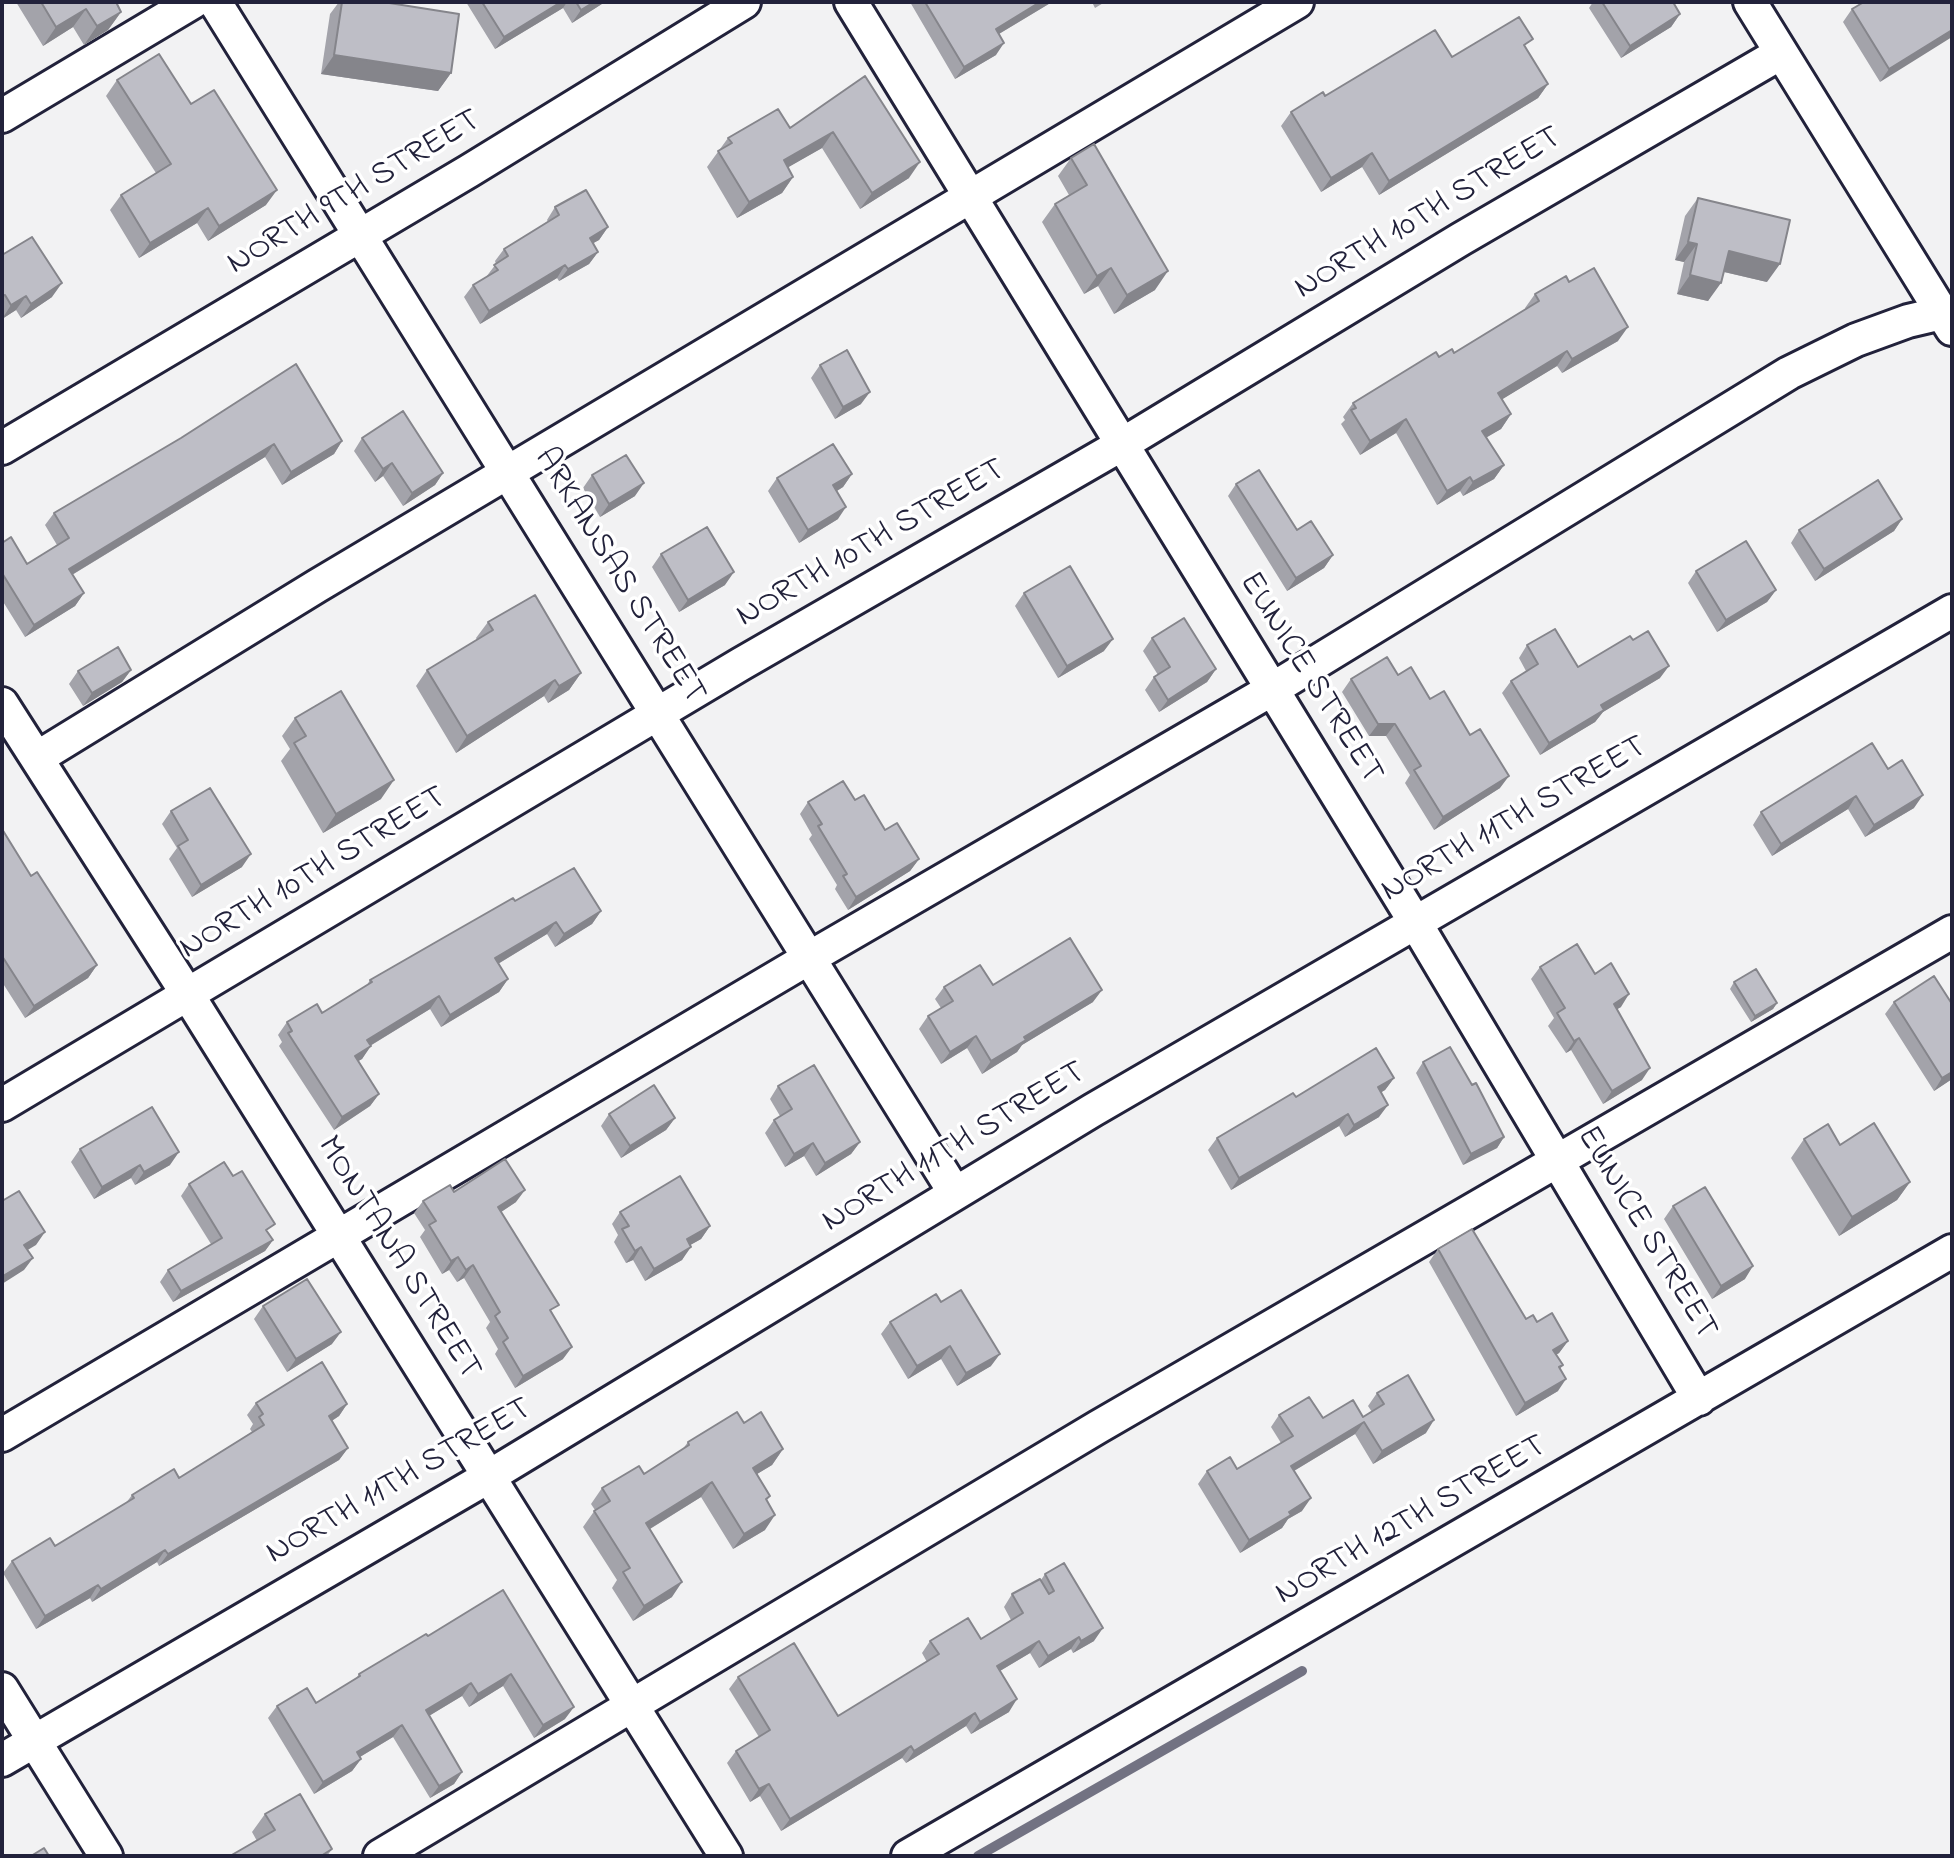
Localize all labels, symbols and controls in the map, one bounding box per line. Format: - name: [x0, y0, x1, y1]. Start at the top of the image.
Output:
- street label: NORTH 9TH STREET: [221, 102, 489, 286]
- street label: NORTH 10TH STREET: [1288, 119, 1570, 311]
- street label: ARKANSAS STREET: [523, 442, 713, 712]
- street label: NORTH 10TH STREET: [730, 451, 1014, 639]
- street label: EUNICE STREET: [1228, 566, 1390, 792]
- street label: NORTH 11TH STREET: [1375, 728, 1655, 914]
- street label: NORTH 10TH STREET: [173, 779, 455, 971]
- street label: NORTH 11TH STREET: [816, 1054, 1094, 1244]
- street label: EUNICE STREET: [1565, 1120, 1725, 1348]
- street label: MONTANA STREET: [306, 1130, 488, 1388]
- street label: NORTH 11TH STREET: [260, 1390, 540, 1576]
- street label: NORTH 12TH STREET: [1269, 1428, 1555, 1616]

